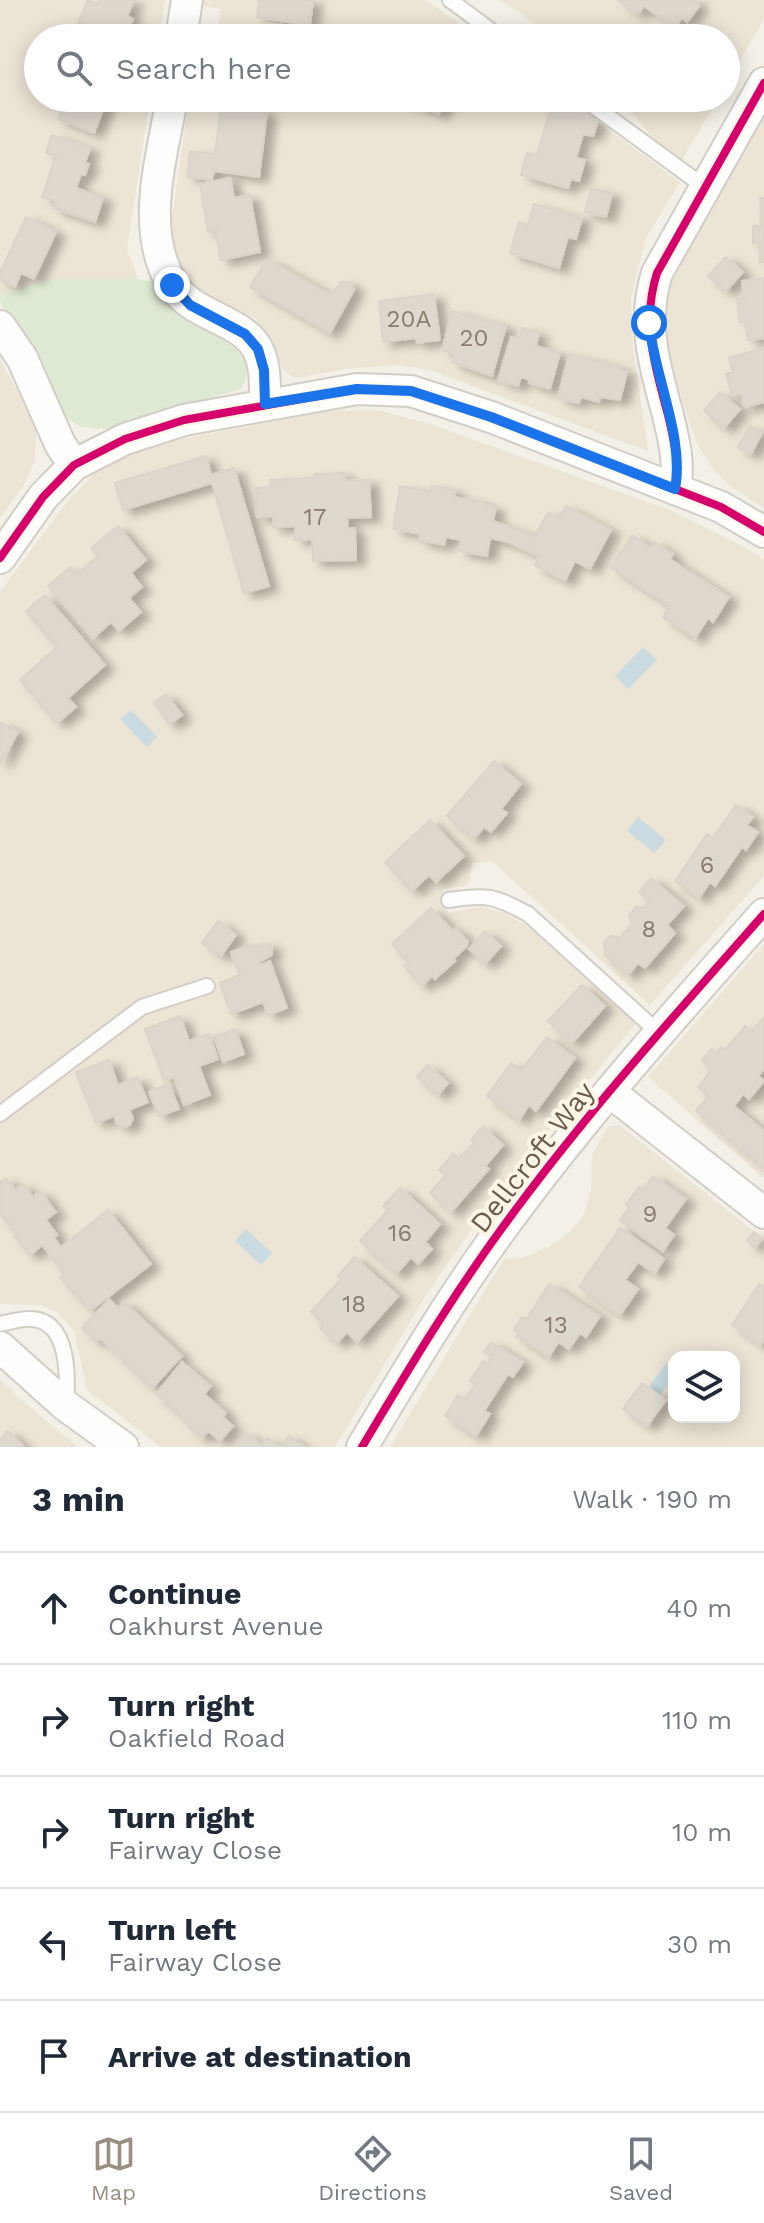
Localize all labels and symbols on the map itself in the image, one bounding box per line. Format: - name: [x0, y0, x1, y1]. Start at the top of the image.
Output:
- route end: [154, 267, 190, 303]
- house number: 20A: [387, 305, 432, 333]
- route start: [631, 305, 667, 341]
- house number: 20: [460, 324, 488, 352]
- house number: 17: [304, 503, 326, 531]
- house number: 6: [700, 851, 714, 879]
- house number: 8: [642, 915, 656, 943]
- street label: Dellcroft Way: [463, 1075, 602, 1239]
- house number: 9: [643, 1200, 657, 1228]
- house number: 16: [388, 1219, 412, 1247]
- house number: 18: [342, 1290, 366, 1318]
- house number: 13: [544, 1311, 568, 1339]

